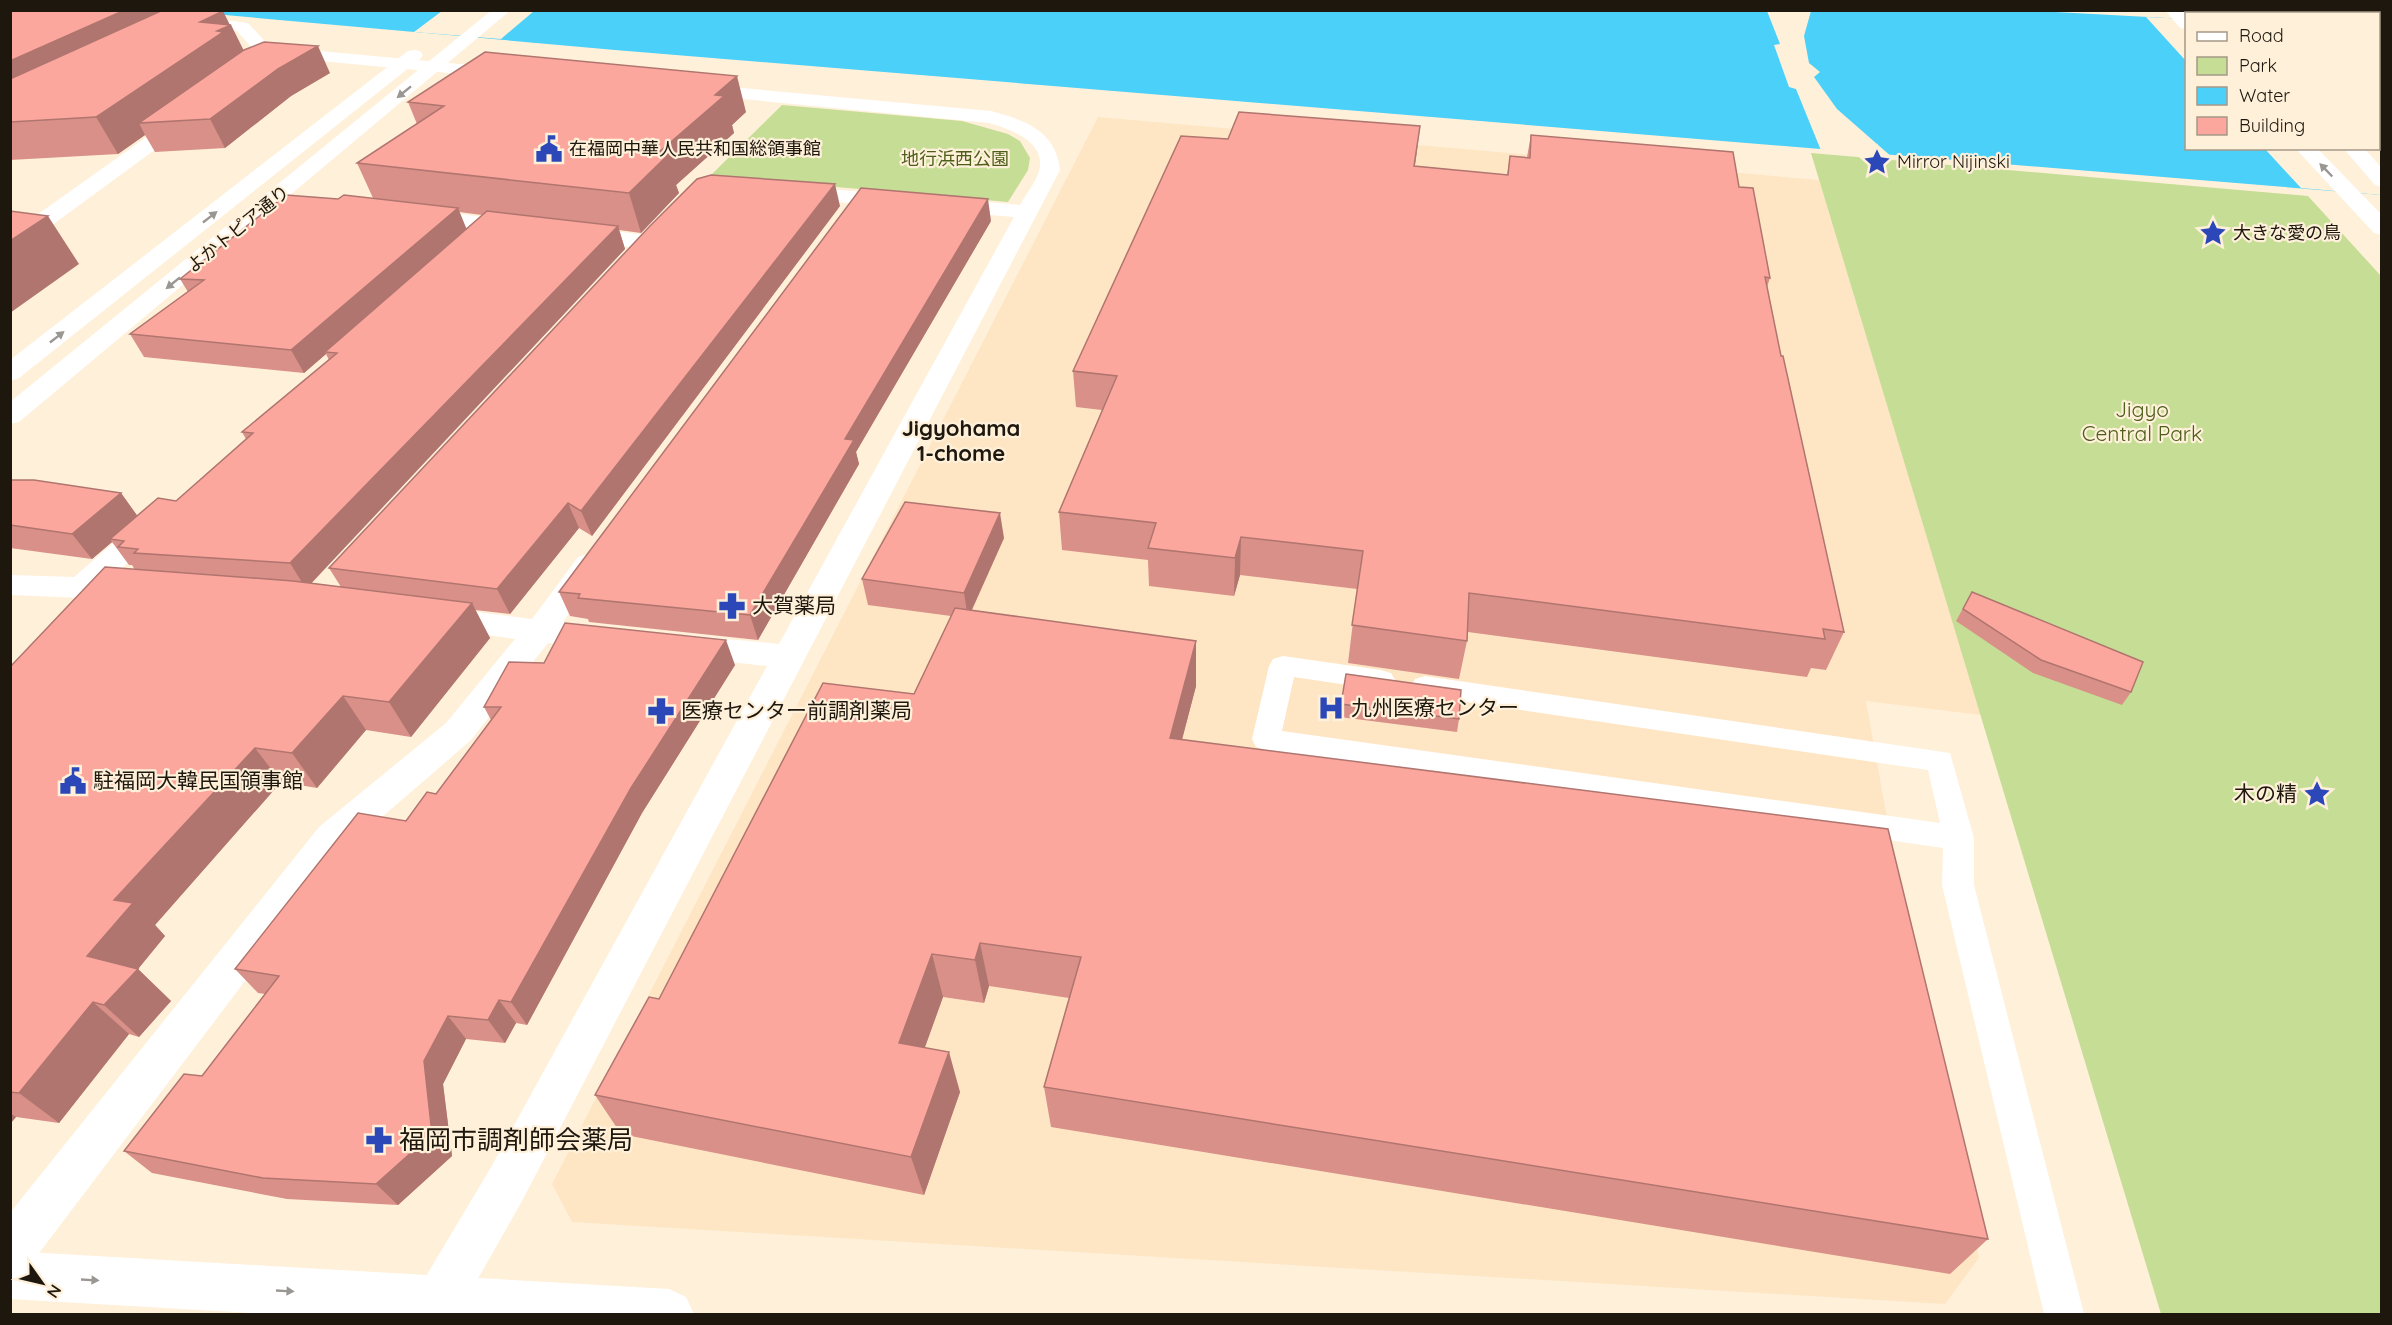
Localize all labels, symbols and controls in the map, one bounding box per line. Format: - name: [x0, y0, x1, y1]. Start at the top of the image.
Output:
- legend: [2185, 12, 2380, 150]
- text: Road: [2239, 24, 2284, 47]
- text: Park: [2239, 54, 2277, 77]
- text: Water: [2239, 84, 2290, 107]
- one-way arrow: [396, 86, 412, 99]
- text: Building: [2239, 114, 2305, 137]
- public building icon: 在福岡中華人民共和国総領事館: [534, 134, 564, 164]
- place label: 在福岡中華人民共和国総領事館: [569, 137, 821, 160]
- park label: 地行浜西公園: [901, 147, 1009, 170]
- place icon: Mirror Nijinski: [1862, 147, 1892, 177]
- place label: Mirror Nijinski: [1897, 150, 2010, 173]
- one-way arrow: [2320, 164, 2334, 178]
- street label: よかトピア通り: [181, 180, 294, 277]
- one-way arrow: [202, 210, 218, 223]
- place icon: 大きな愛の鳥: [2198, 218, 2228, 248]
- place label: 大きな愛の鳥: [2233, 221, 2341, 244]
- one-way arrow: [165, 276, 180, 288]
- one-way arrow: [49, 332, 64, 344]
- park label: Jigyo Central Park: [2082, 396, 2202, 446]
- district label: Jigyohama 1-chome: [902, 414, 1020, 467]
- pharmacy icon: 大賀薬局: [717, 591, 747, 621]
- place label: 大賀薬局: [752, 592, 836, 618]
- hospital icon: 九州医療センター: [1316, 693, 1346, 723]
- place label: 九州医療センター: [1351, 694, 1519, 720]
- pharmacy icon: 医療センター前調剤薬局: [646, 696, 676, 726]
- place label: 医療センター前調剤薬局: [681, 697, 912, 723]
- public building icon: 駐福岡大韓民国領事館: [58, 766, 88, 796]
- place label: 駐福岡大韓民国領事館: [93, 767, 303, 793]
- place icon: 木の精: [2302, 779, 2332, 809]
- place label: 木の精: [2234, 780, 2297, 806]
- place label: 福岡市調剤師会薬局: [399, 1123, 633, 1156]
- pharmacy icon: 福岡市調剤師会薬局: [364, 1125, 394, 1155]
- north arrow: [12, 1253, 72, 1313]
- one-way arrow: [80, 1275, 99, 1284]
- text: N: [43, 1281, 66, 1302]
- one-way arrow: [275, 1286, 294, 1295]

